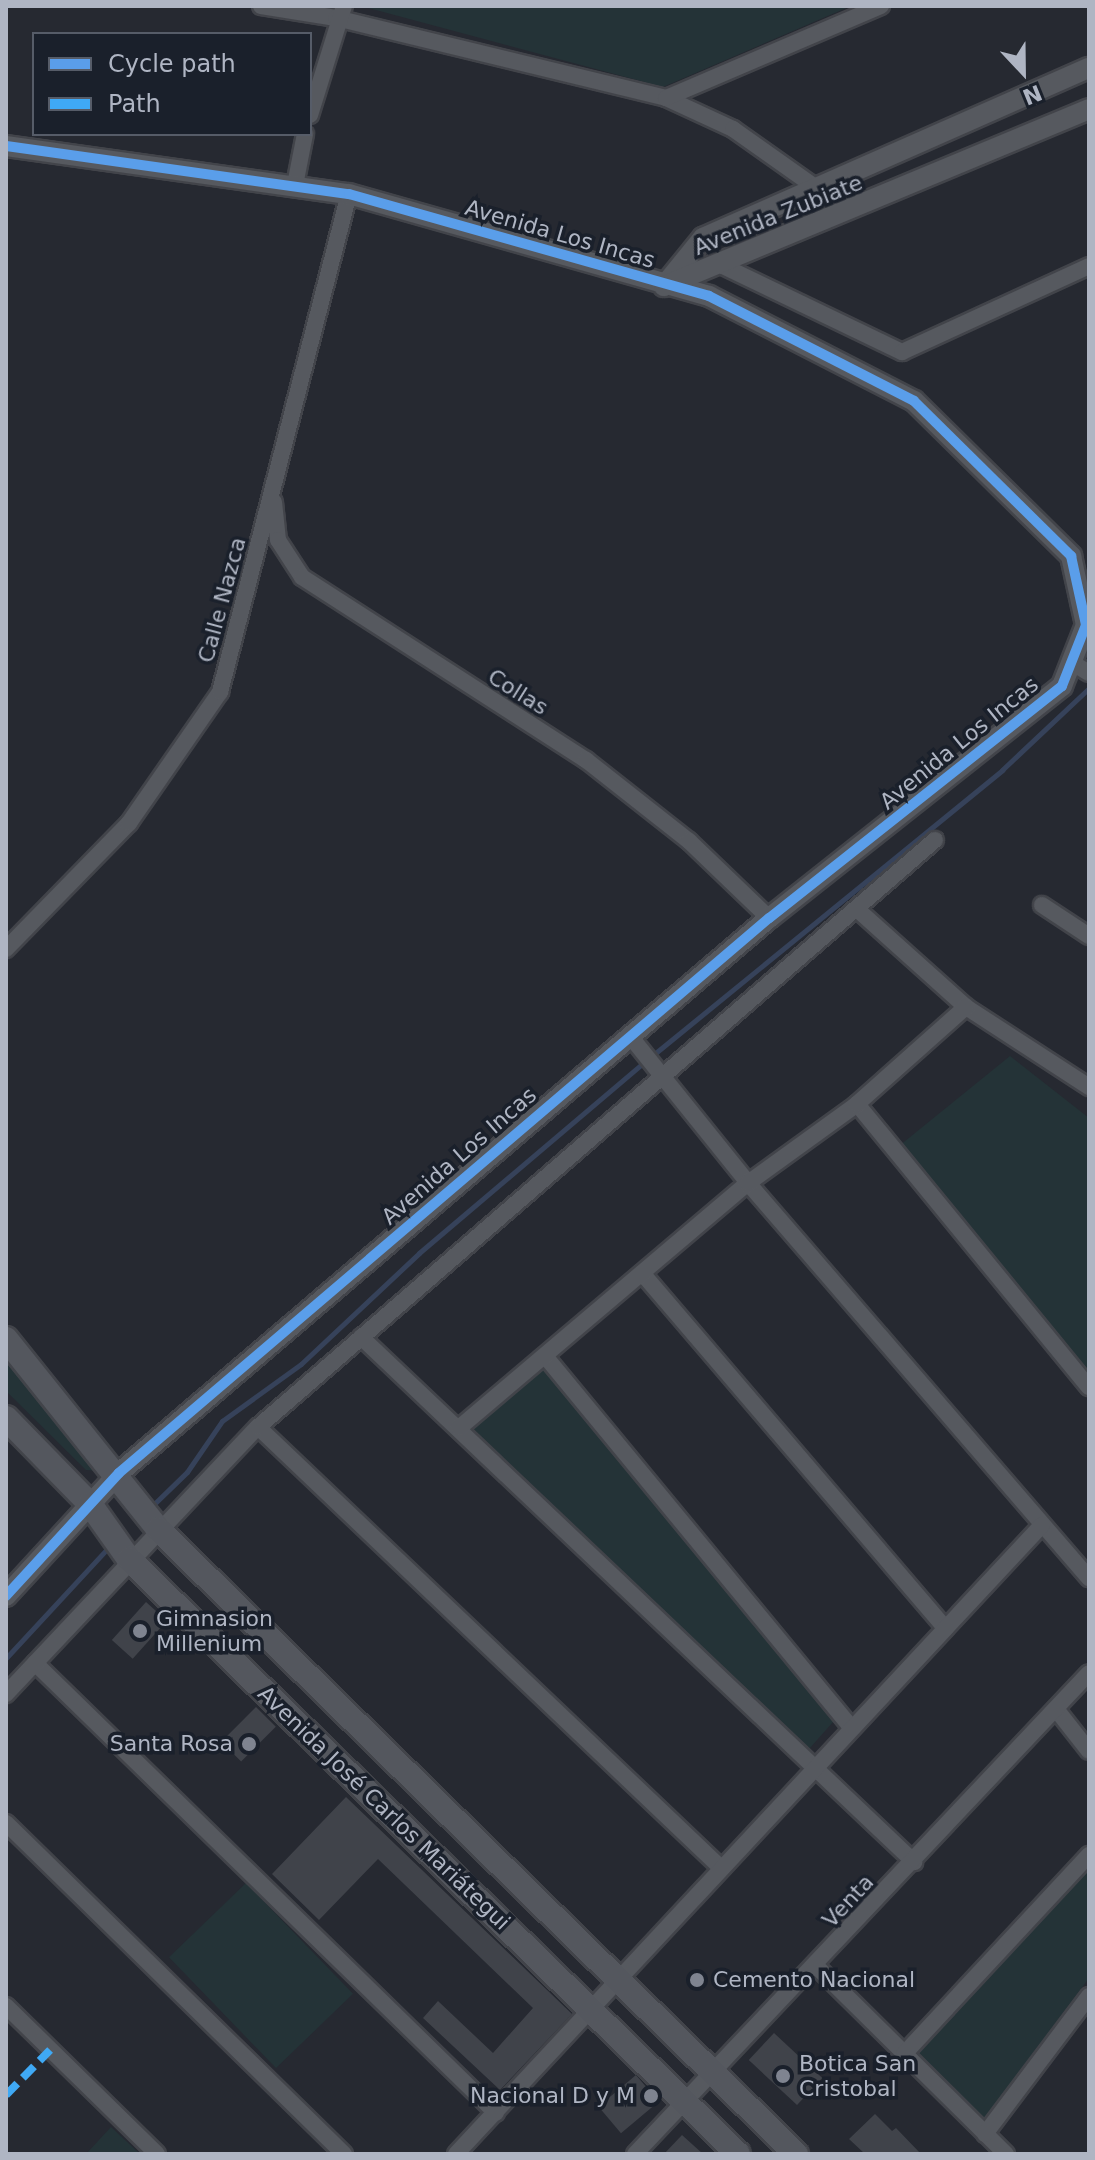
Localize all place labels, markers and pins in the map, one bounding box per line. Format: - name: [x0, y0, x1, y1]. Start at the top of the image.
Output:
- place label: Gimnasion Millenium: [156, 1605, 273, 1656]
- marker: Gimnasion Millenium: [131, 1622, 149, 1640]
- place label: Santa Rosa: [110, 1731, 233, 1757]
- marker: Santa Rosa: [240, 1735, 258, 1753]
- place label: Cemento Nacional: [713, 1967, 915, 1993]
- marker: Cemento Nacional: [688, 1971, 706, 1989]
- place label: Botica San Cristobal: [799, 2050, 916, 2102]
- marker: Botica San Cristobal: [774, 2067, 792, 2085]
- place label: Nacional D y M: [470, 2083, 635, 2109]
- marker: Nacional D y M: [642, 2087, 660, 2105]

